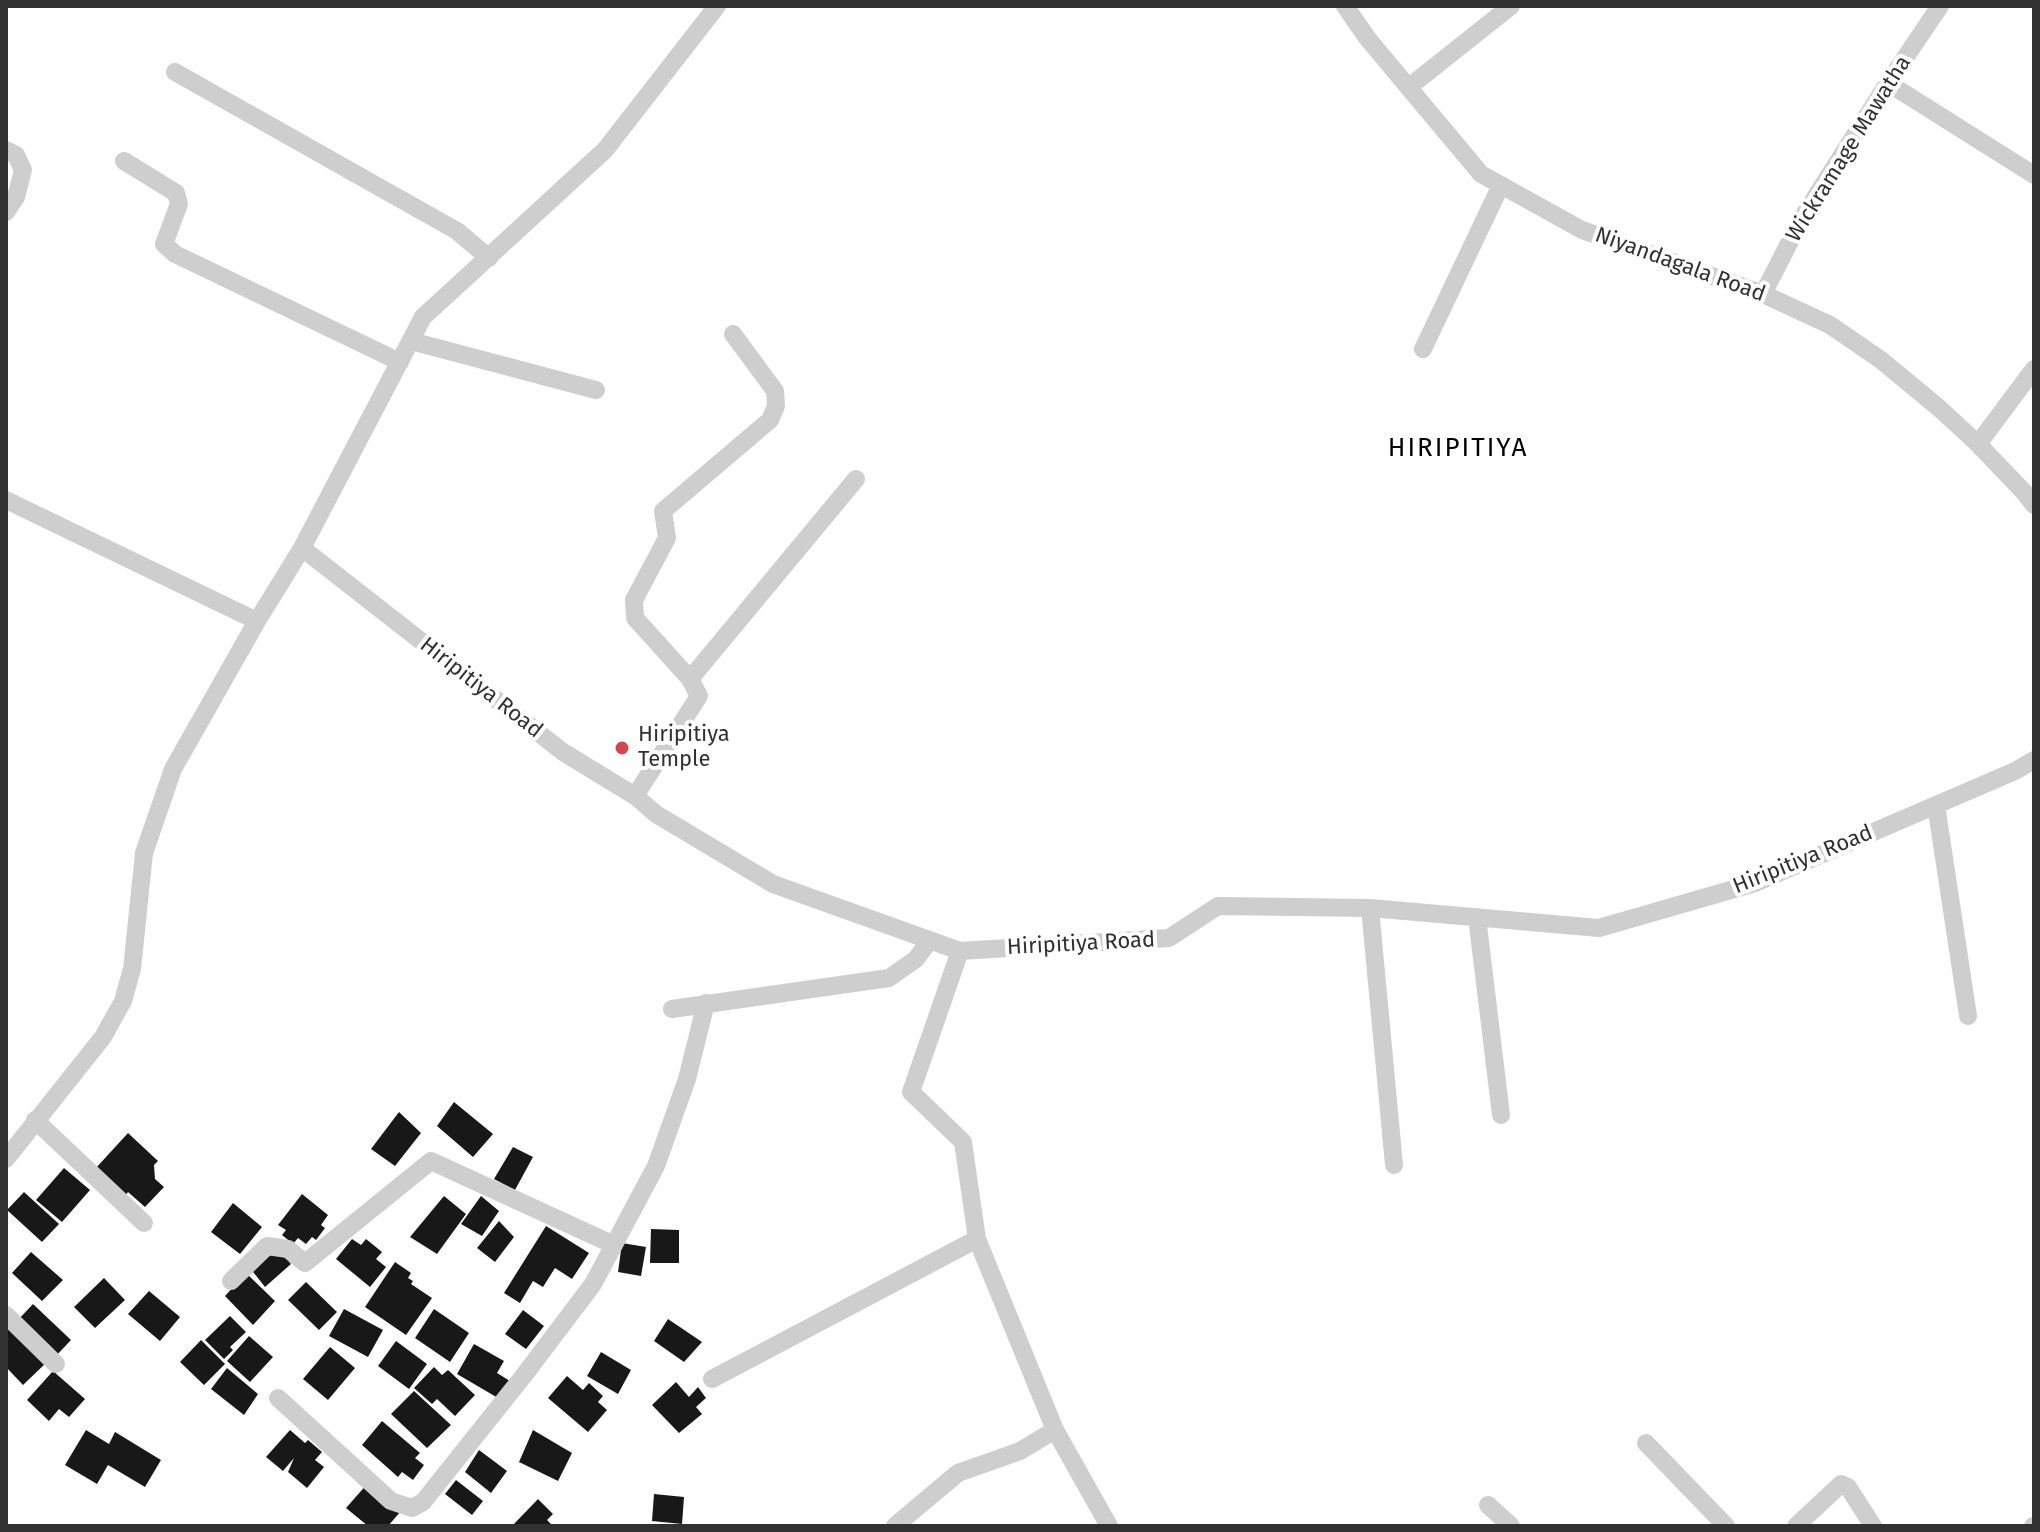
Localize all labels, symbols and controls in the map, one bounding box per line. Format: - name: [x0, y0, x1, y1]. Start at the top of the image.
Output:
- street label: Wickramage Mawatha: [1781, 51, 1917, 247]
- street label: Niyandagala Road: [1591, 222, 1769, 308]
- district label: HIRIPITIYA: [1388, 433, 1528, 465]
- street label: Hiripitiya Road: [414, 632, 548, 744]
- place label: Hiripitiya Temple: [638, 722, 730, 774]
- marker: Hiripitiya Temple: [613, 739, 631, 757]
- street label: Hiripitiya Road: [1729, 820, 1877, 900]
- street label: Hiripitiya Road: [1006, 927, 1156, 961]

